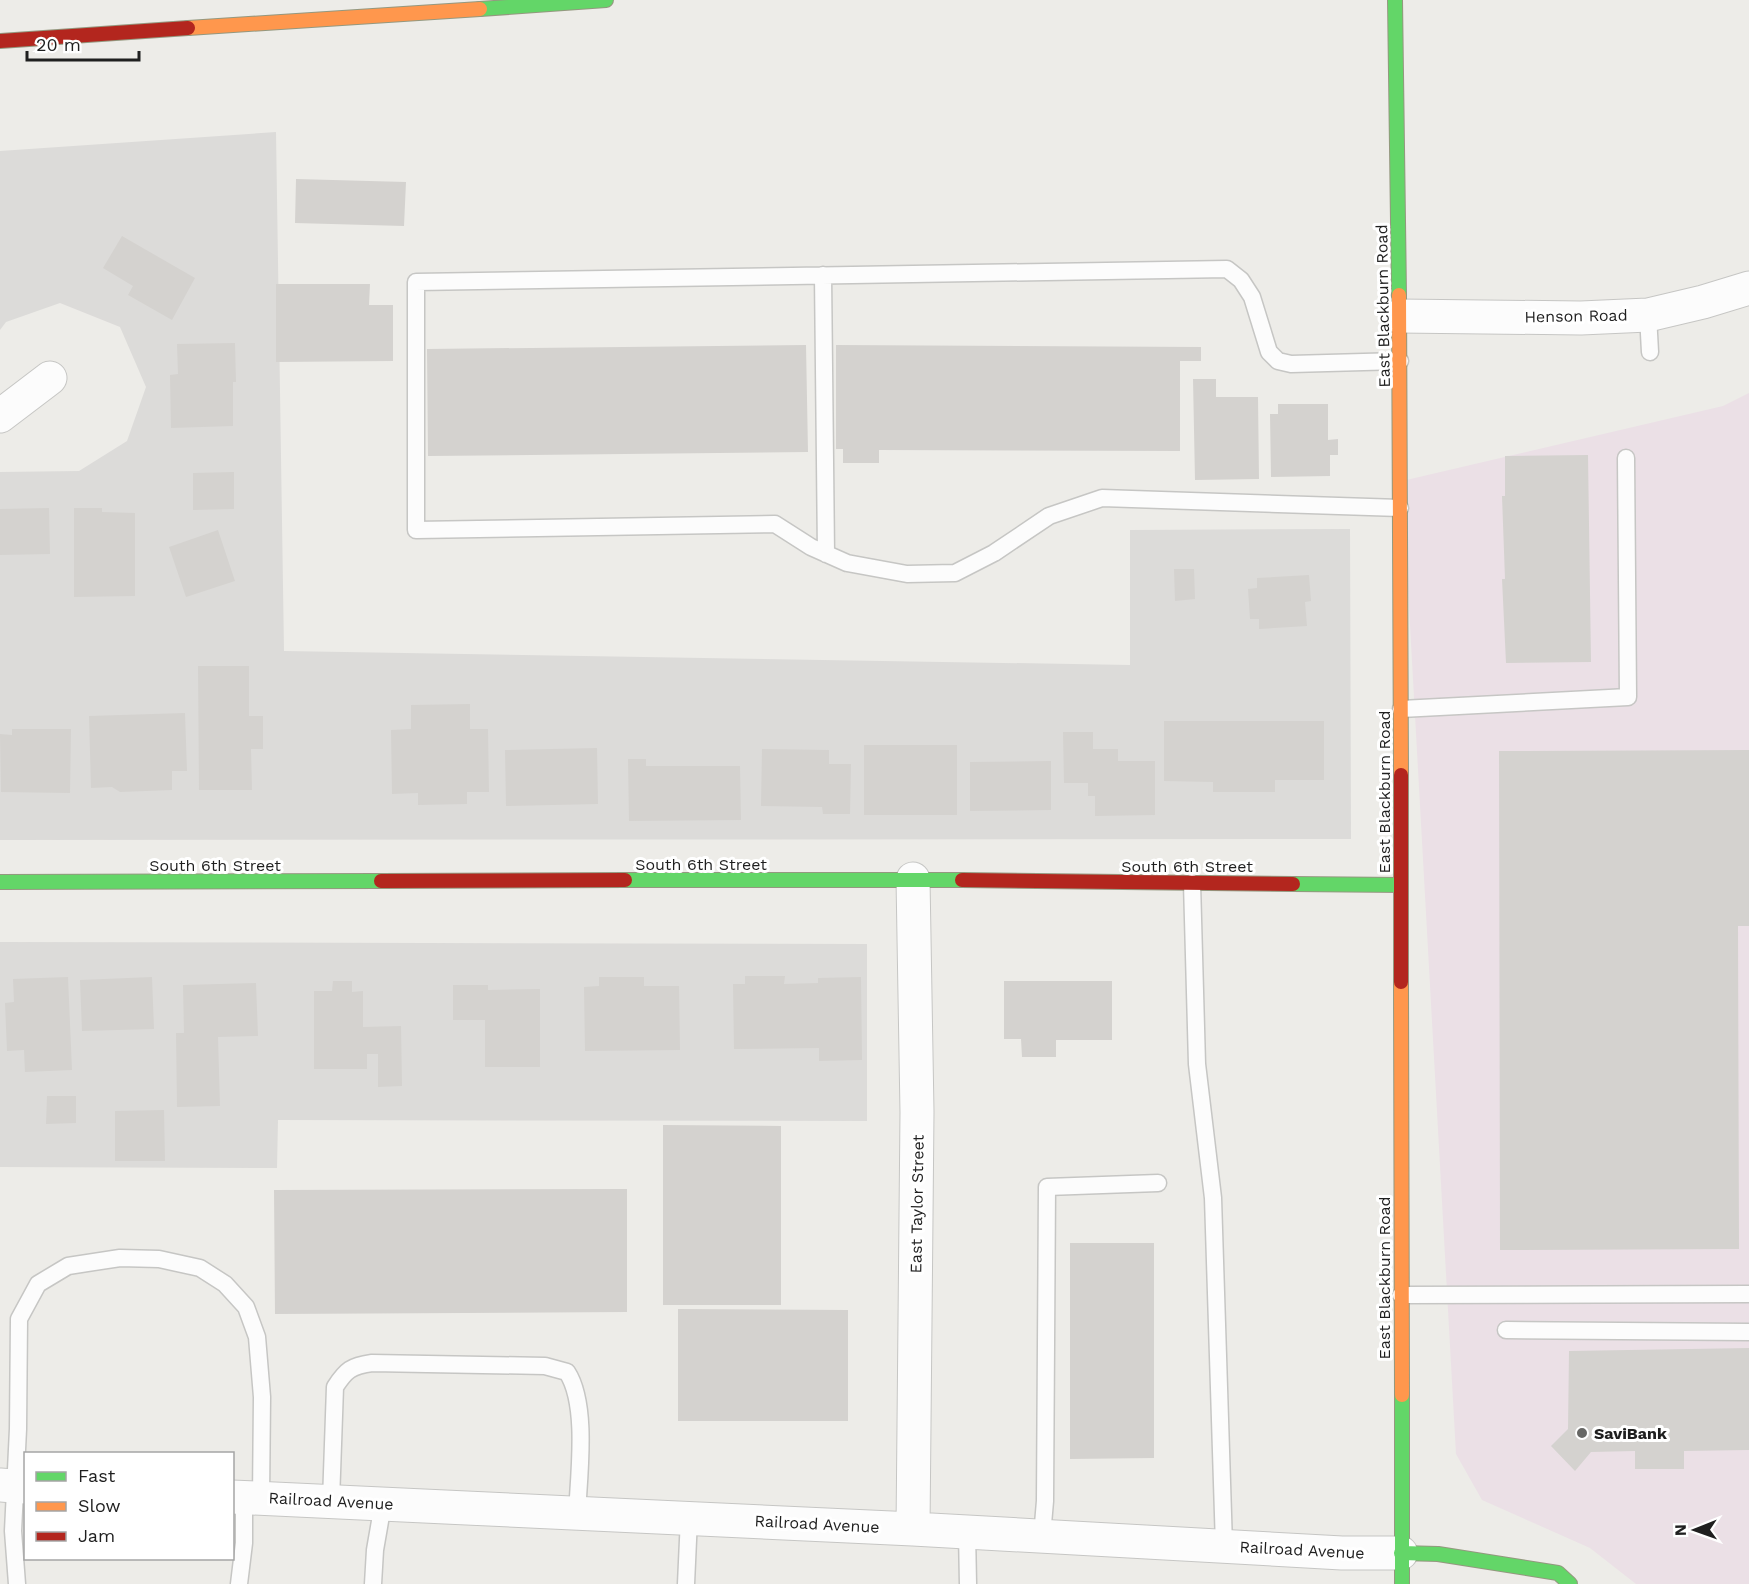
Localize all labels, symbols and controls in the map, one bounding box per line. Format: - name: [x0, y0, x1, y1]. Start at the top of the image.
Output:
- scale bar: [27, 24, 140, 62]
- text: 20 m: [36, 34, 81, 55]
- street label: East Blackburn Road: [1372, 224, 1394, 388]
- street label: Henson Road: [1524, 306, 1628, 326]
- street label: East Blackburn Road: [1375, 710, 1394, 874]
- street label: South 6th Street: [635, 855, 767, 874]
- street label: South 6th Street: [149, 856, 281, 875]
- street label: South 6th Street: [1121, 857, 1253, 876]
- street label: East Taylor Street: [906, 1134, 928, 1273]
- street label: East Blackburn Road: [1375, 1196, 1394, 1360]
- place label: SaviBank: [1594, 1424, 1667, 1443]
- marker: SaviBank: [1575, 1426, 1589, 1440]
- legend: [24, 1452, 234, 1560]
- text: Fast: [78, 1465, 116, 1486]
- street label: Railroad Avenue: [268, 1488, 394, 1514]
- text: Slow: [78, 1495, 121, 1516]
- north arrow: [1665, 1500, 1725, 1560]
- street label: Railroad Avenue: [754, 1511, 880, 1537]
- text: N: [1671, 1524, 1690, 1536]
- text: Jam: [78, 1525, 115, 1546]
- street label: Railroad Avenue: [1239, 1537, 1365, 1563]

